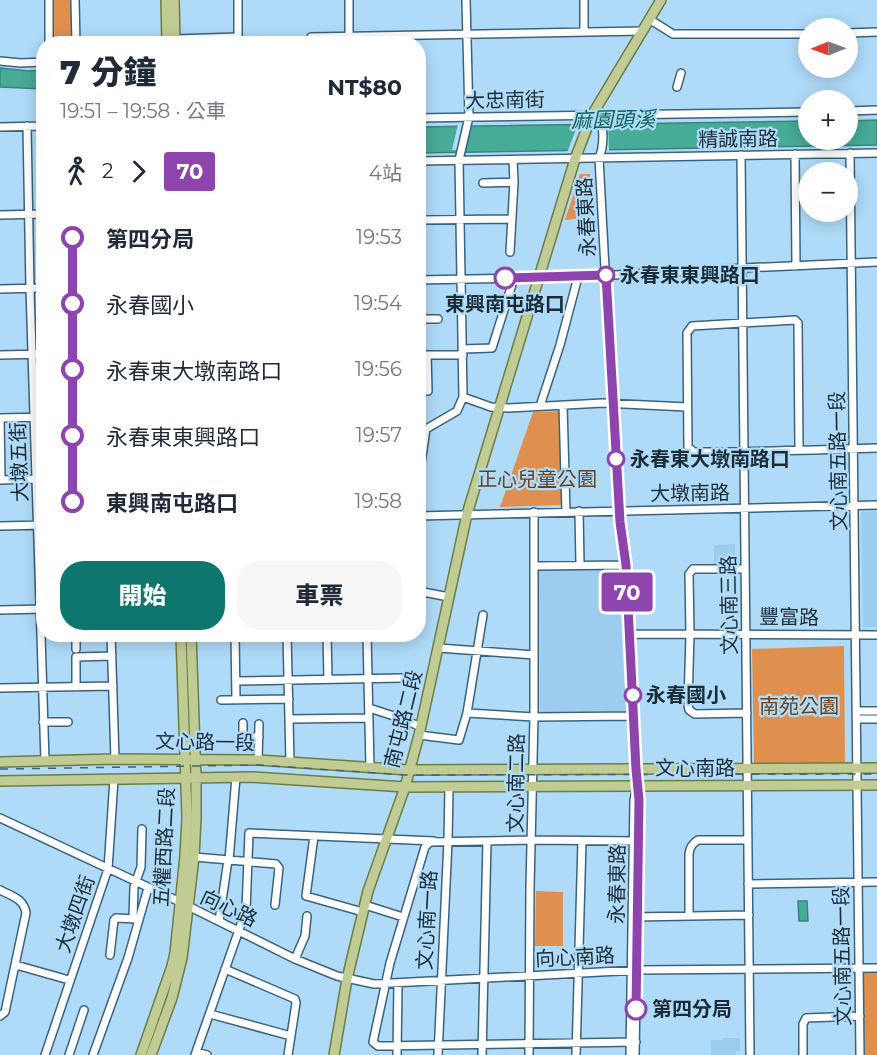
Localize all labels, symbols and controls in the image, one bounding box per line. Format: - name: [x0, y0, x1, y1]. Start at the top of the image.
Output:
- north arrow: [798, 18, 858, 78]
- map controls: [798, 18, 858, 222]
- text: 7 分鐘: [60, 52, 156, 92]
- text: NT$80: [327, 74, 402, 101]
- street label: 大忠南街: [465, 87, 545, 113]
- button: +: [798, 90, 858, 150]
- text: 19:51 – 19:58 · 公車: [60, 99, 226, 123]
- water label: 麻園頭溪: [571, 106, 658, 133]
- street label: 精誠南路: [698, 126, 778, 152]
- icon: walk: [60, 155, 93, 188]
- icon: forward: [122, 155, 155, 188]
- text: 2: [102, 159, 113, 183]
- text: 70: [176, 159, 203, 184]
- text: 4站: [369, 161, 402, 185]
- button: −: [798, 162, 858, 222]
- street label: 永春東路: [572, 176, 600, 258]
- text: 19:53: [356, 225, 402, 249]
- text: 第四分局: [106, 226, 194, 253]
- place label: 永春東東興路口: [620, 263, 760, 287]
- marker: 永春東東興路口: [597, 266, 615, 284]
- marker: 東興南屯路口: [494, 267, 516, 289]
- text: 19:54: [354, 291, 402, 315]
- text: 永春國小: [106, 292, 194, 319]
- place label: 東興南屯路口: [445, 292, 565, 316]
- text: 19:56: [355, 357, 402, 381]
- text: 永春東大墩南路口: [106, 358, 282, 385]
- street label: 文心南五路一段: [825, 391, 851, 531]
- street label: 大墩五街: [6, 422, 32, 502]
- text: 19:57: [356, 423, 402, 447]
- text: 永春東東興路口: [106, 424, 260, 451]
- place label: 永春東大墩南路口: [630, 447, 790, 471]
- marker: 永春東大墩南路口: [607, 450, 625, 468]
- park label: 正心兒童公園: [477, 467, 597, 491]
- street label: 大墩南路: [650, 480, 730, 506]
- text: 19:58: [354, 489, 402, 513]
- text: 東興南屯路口: [106, 490, 238, 517]
- street label: 文心南三路: [716, 555, 742, 655]
- button: 開始: [60, 561, 225, 630]
- button: 車票: [237, 561, 402, 630]
- line badge: 70: [600, 572, 654, 612]
- text: 70: [614, 580, 640, 605]
- street label: 豐富路: [759, 604, 819, 630]
- street label: 南屯路二段: [379, 668, 427, 770]
- place label: 永春國小: [646, 683, 726, 707]
- marker: 永春國小: [624, 686, 642, 704]
- park label: 南苑公園: [759, 694, 839, 718]
- street label: 文心路一段: [155, 729, 255, 755]
- street label: 文心南二路: [503, 733, 529, 833]
- street label: 文心南路: [655, 756, 735, 780]
- street label: 五權西路二段: [149, 786, 179, 908]
- street label: 永春東路: [604, 844, 630, 924]
- street label: 文心南一路: [412, 869, 442, 971]
- street label: 大墩四街: [51, 872, 99, 956]
- street label: 向心路: [197, 884, 261, 932]
- street label: 文心南五路一段: [829, 886, 855, 1026]
- street label: 向心南路: [534, 943, 616, 971]
- place label: 第四分局: [652, 997, 732, 1021]
- marker: 第四分局: [625, 998, 647, 1020]

